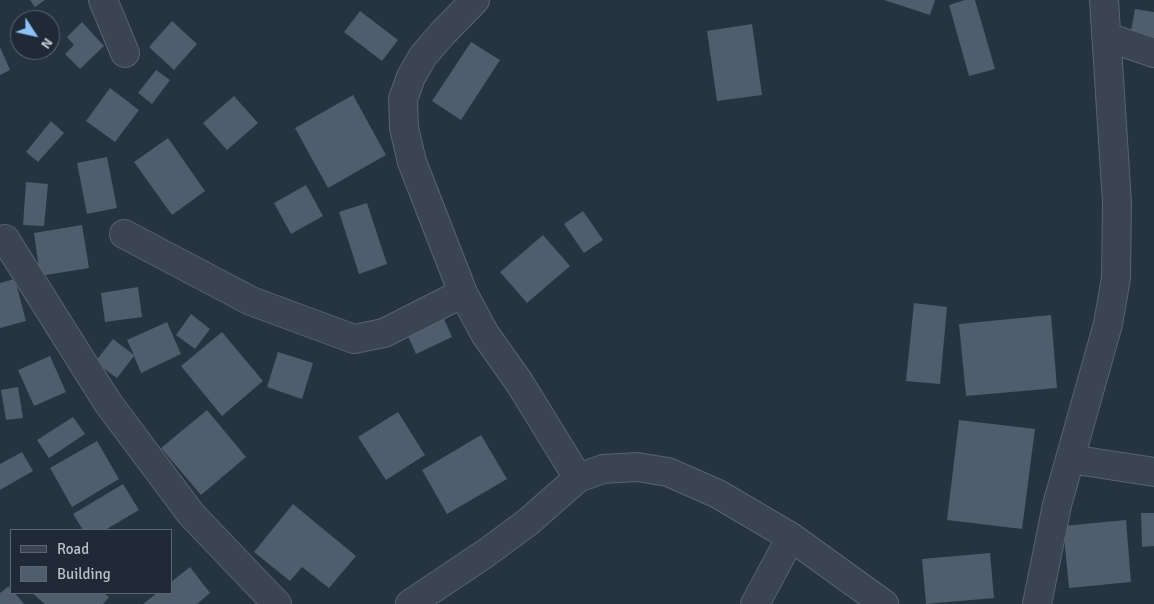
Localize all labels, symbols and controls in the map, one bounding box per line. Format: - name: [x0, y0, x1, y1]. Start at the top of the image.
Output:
- north arrow: [10, 10, 60, 60]
- text: N: [37, 34, 57, 52]
- legend: [10, 529, 172, 594]
- text: Road: [57, 540, 89, 558]
- text: Building: [57, 565, 111, 583]

